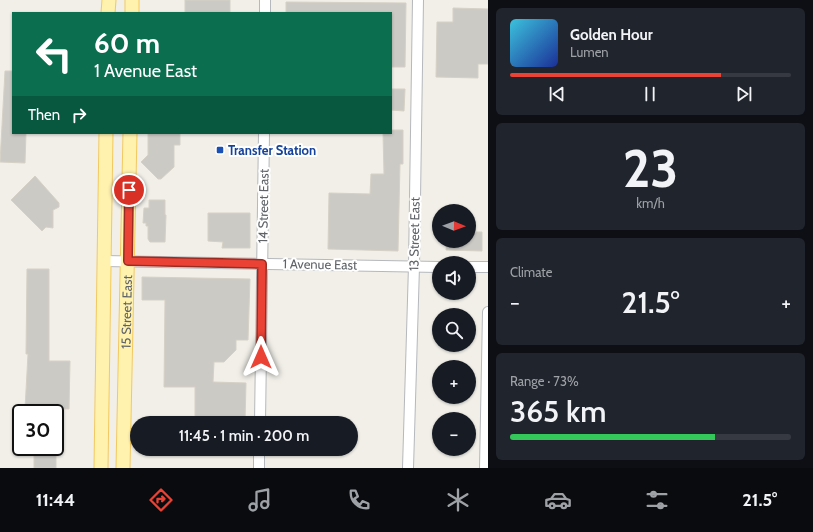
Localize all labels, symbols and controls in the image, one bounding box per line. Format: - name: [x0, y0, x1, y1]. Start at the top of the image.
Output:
- text: 60 m: [94, 26, 160, 60]
- text: Golden Hour: [570, 26, 653, 44]
- icon: left: [28, 28, 80, 80]
- text: Lumen: [570, 44, 609, 60]
- text: 1 Avenue East: [94, 60, 197, 82]
- icon: previous: [546, 83, 568, 105]
- icon: pause: [639, 83, 661, 105]
- icon: next: [733, 83, 755, 105]
- icon: right: [68, 104, 90, 126]
- text: Then: [28, 106, 60, 124]
- text: 23: [623, 137, 678, 200]
- place label: Transfer Station: [228, 142, 316, 158]
- marker: Transfer Station: [215, 145, 225, 155]
- street label: 14 Street East: [254, 168, 272, 243]
- pin: [112, 173, 146, 207]
- icon: arrive: [118, 179, 140, 201]
- text: km/h: [636, 195, 665, 211]
- street label: 13 Street East: [405, 196, 423, 271]
- north arrow: [432, 204, 476, 248]
- map controls: [432, 204, 476, 456]
- street label: 1 Avenue East: [283, 255, 358, 273]
- button: sound: [432, 256, 476, 300]
- text: Climate: [510, 264, 552, 280]
- street label: 15 Street East: [117, 274, 135, 349]
- text: 21.5°: [622, 284, 679, 321]
- text: −: [510, 289, 520, 316]
- text: +: [781, 289, 791, 316]
- button: search: [432, 308, 476, 352]
- position arrow: [240, 336, 282, 378]
- button: +: [432, 360, 476, 404]
- text: Range · 73%: [510, 373, 579, 389]
- text: 365 km: [510, 393, 606, 430]
- speed limit sign: 30: [12, 404, 64, 456]
- button: −: [432, 412, 476, 456]
- text: 11:45 · 1 min · 200 m: [179, 427, 309, 445]
- icon: directions: [147, 486, 175, 514]
- icon: music: [246, 486, 274, 514]
- icon: phone: [345, 486, 373, 514]
- icon: climate: [444, 486, 472, 514]
- icon: car: [544, 486, 572, 514]
- icon: filters: [643, 486, 671, 514]
- text: 11:44: [36, 489, 75, 511]
- text: 21.5°: [742, 489, 777, 511]

